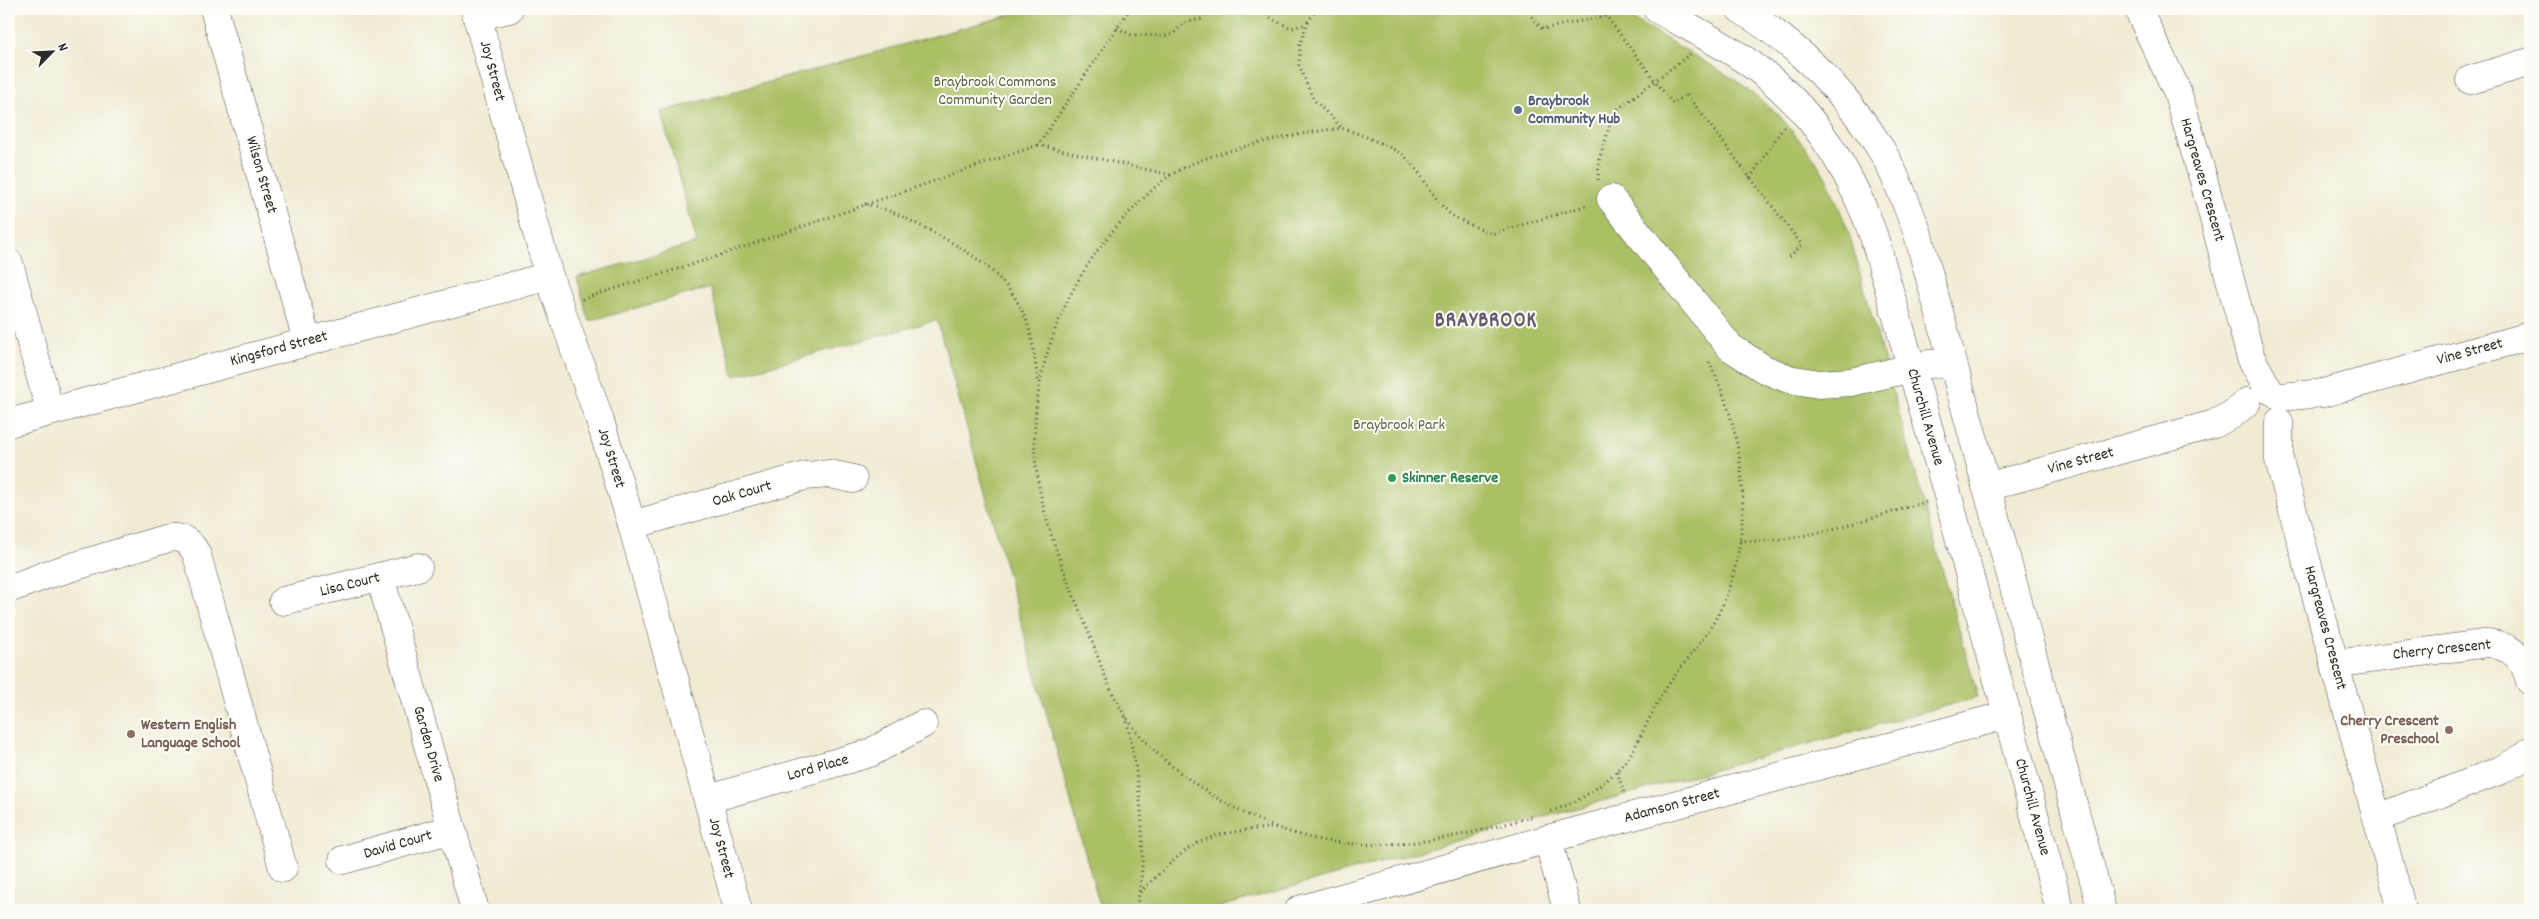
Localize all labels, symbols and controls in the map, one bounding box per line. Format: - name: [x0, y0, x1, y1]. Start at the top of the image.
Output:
- north arrow: [28, 28, 78, 78]
- street label: Joy Street: [473, 38, 511, 104]
- text: N: [52, 40, 73, 55]
- park label: Braybrook Commons Community Garden: [933, 71, 1057, 112]
- place label: Braybrook Community Hub: [1528, 90, 1620, 131]
- marker: Braybrook Community Hub: [1512, 104, 1524, 116]
- street label: Hargreaves Crescent: [2173, 115, 2231, 245]
- street label: Wilson Street: [239, 134, 283, 217]
- district label: BRAYBROOK: [1435, 307, 1537, 337]
- street label: Kingsford Street: [228, 325, 330, 373]
- street label: Vine Street: [2434, 332, 2506, 372]
- street label: Churchill Avenue: [1900, 366, 1950, 468]
- park label: Braybrook Park: [1353, 414, 1445, 437]
- street label: Joy Street: [591, 425, 631, 491]
- street label: Vine Street: [2045, 441, 2117, 481]
- place label: Skinner Reserve: [1402, 467, 1498, 490]
- marker: Skinner Reserve: [1386, 472, 1398, 484]
- street label: Oak Court: [710, 475, 774, 513]
- street label: Hargreaves Crescent: [2297, 563, 2353, 693]
- street label: Lisa Court: [318, 566, 383, 604]
- street label: Cherry Crescent: [2392, 633, 2492, 667]
- street label: Garden Drive: [406, 703, 450, 785]
- place label: Cherry Crescent Preschool: [2340, 710, 2439, 751]
- place label: Western English Language School: [141, 714, 241, 755]
- marker: Cherry Crescent Preschool: [2443, 724, 2455, 736]
- marker: Western English Language School: [125, 728, 137, 740]
- street label: Lord Place: [785, 748, 851, 788]
- street label: Churchill Avenue: [2008, 756, 2056, 858]
- street label: Adamson Street: [1621, 782, 1723, 830]
- street label: Joy Street: [702, 815, 740, 881]
- street label: David Court: [361, 824, 435, 866]

